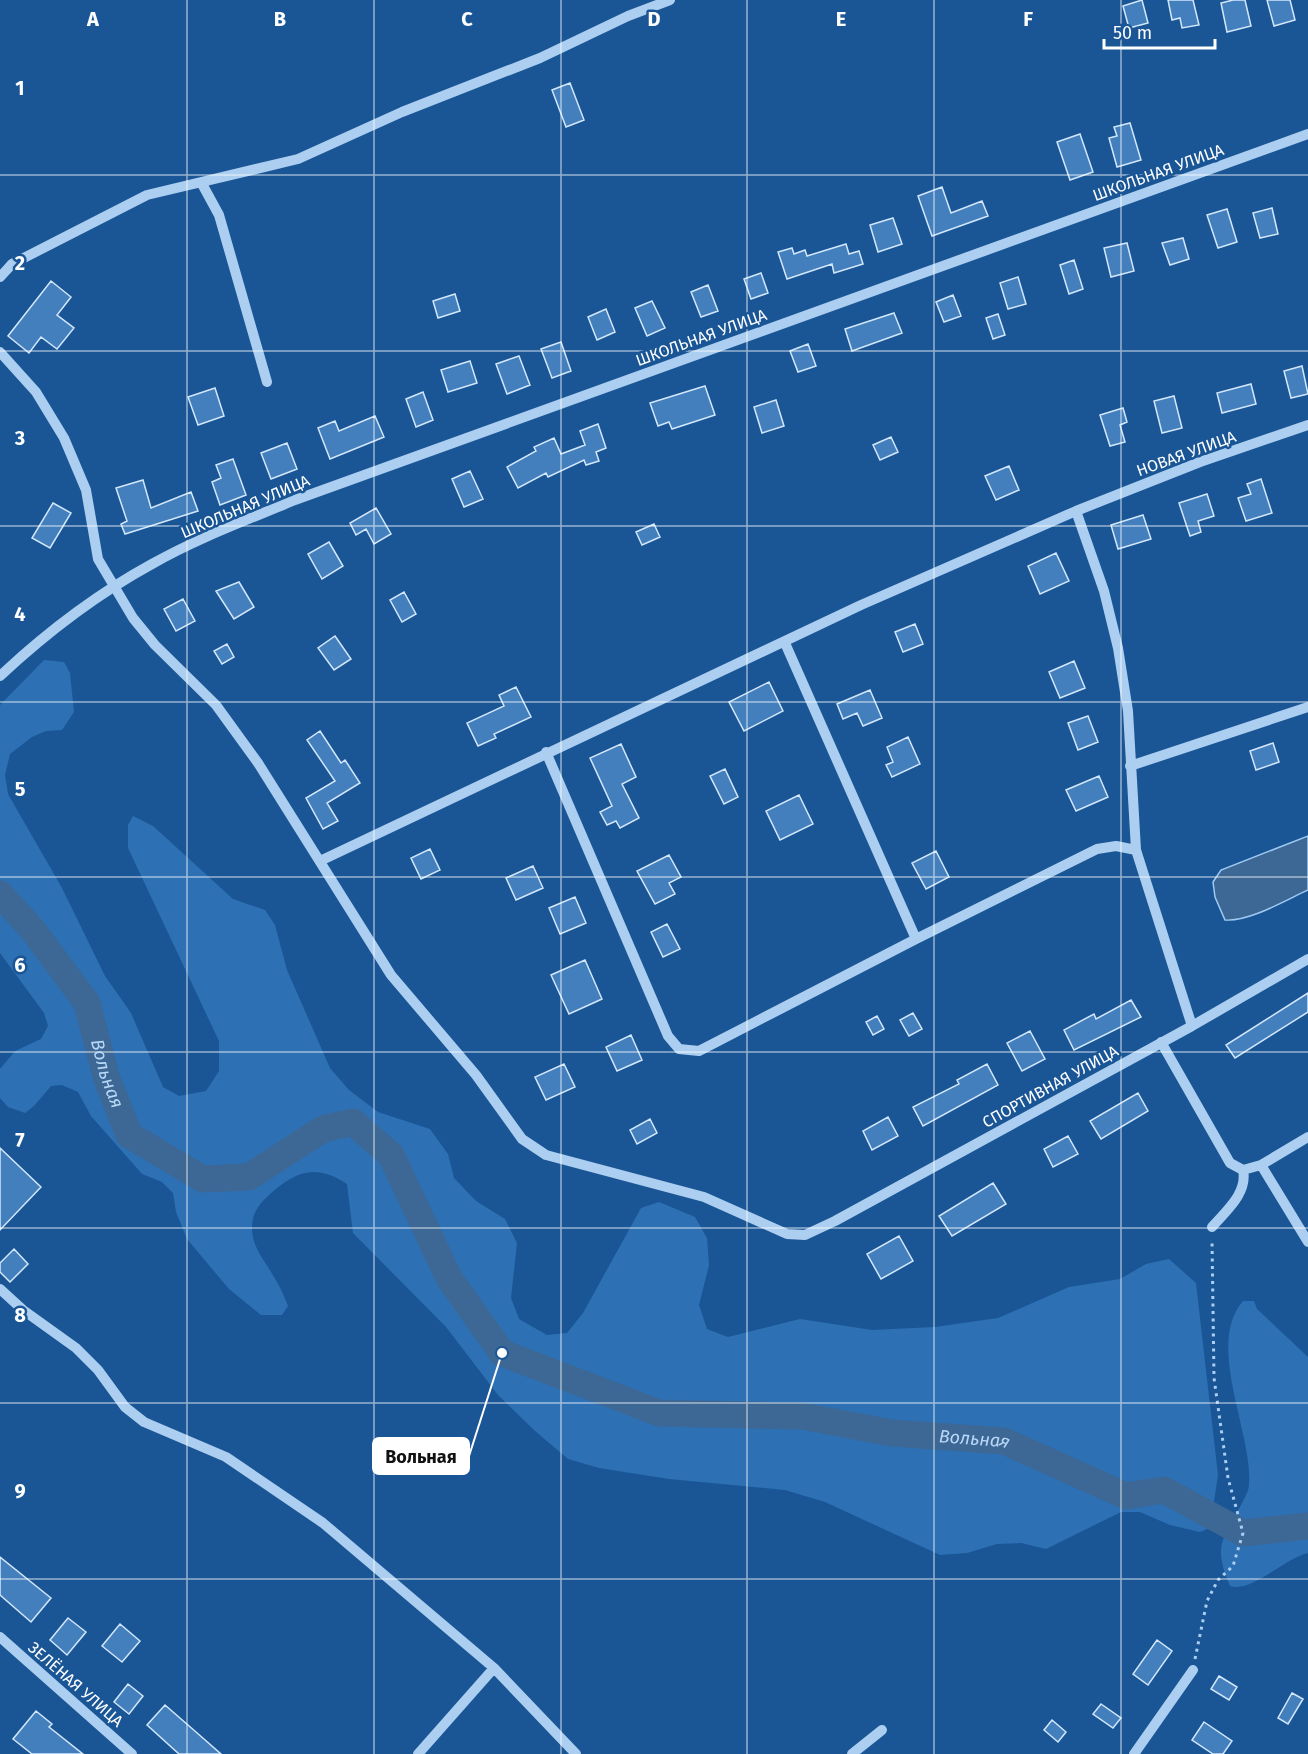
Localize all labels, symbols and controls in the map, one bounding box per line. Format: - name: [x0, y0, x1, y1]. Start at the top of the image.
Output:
- text: A: [86, 7, 100, 31]
- text: B: [274, 7, 286, 31]
- text: C: [461, 7, 473, 31]
- text: D: [647, 7, 661, 31]
- text: E: [836, 7, 846, 31]
- text: F: [1023, 7, 1033, 31]
- scale bar: [1104, 12, 1215, 50]
- text: 50 m: [1113, 22, 1152, 44]
- text: 1: [15, 76, 25, 100]
- street label: ШКОЛЬНАЯ УЛИЦА: [1090, 140, 1227, 205]
- text: 2: [15, 251, 25, 275]
- street label: ШКОЛЬНАЯ УЛИЦА: [633, 305, 770, 370]
- text: 3: [14, 426, 25, 450]
- street label: НОВАЯ УЛИЦА: [1134, 426, 1239, 480]
- street label: ШКОЛЬНАЯ УЛИЦА: [178, 470, 313, 542]
- text: 4: [14, 602, 26, 626]
- text: 5: [15, 777, 26, 801]
- text: 6: [14, 953, 26, 977]
- water label: Вольная: [86, 1037, 128, 1111]
- street label: СПОРТИВНАЯ УЛИЦА: [979, 1041, 1122, 1132]
- text: 7: [15, 1128, 25, 1152]
- text: 8: [14, 1303, 26, 1327]
- water label: Вольная: [938, 1425, 1014, 1453]
- callout: Вольная: [373, 1438, 469, 1474]
- text: Вольная: [385, 1446, 457, 1468]
- text: 9: [14, 1479, 26, 1503]
- street label: ЗЕЛЁНАЯ УЛИЦА: [24, 1638, 128, 1731]

